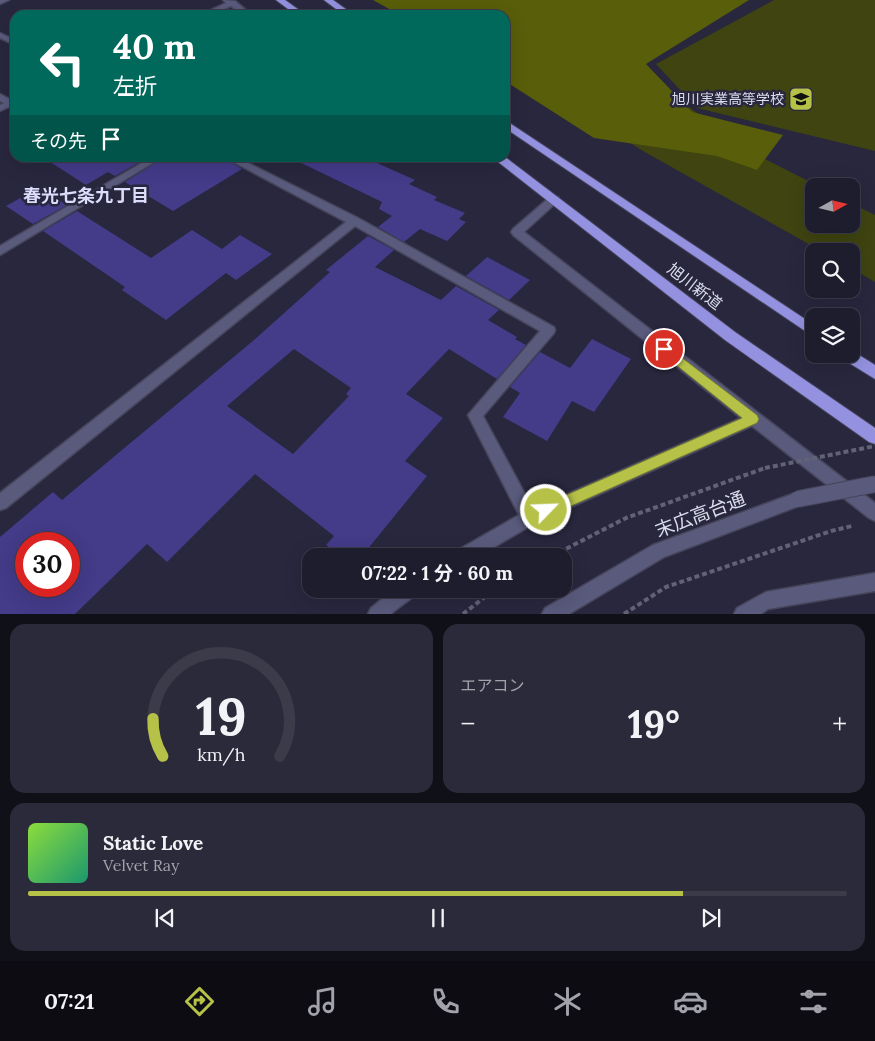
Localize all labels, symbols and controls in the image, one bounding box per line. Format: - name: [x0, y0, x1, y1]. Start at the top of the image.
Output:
- text: 40 m: [113, 24, 196, 69]
- icon: left: [30, 30, 95, 95]
- text: 左折: [113, 72, 157, 100]
- school or university icon: 旭川実業高等学校: [788, 86, 814, 112]
- place label: 旭川実業高等学校: [672, 90, 784, 108]
- icon: arrive: [97, 125, 125, 153]
- text: その先: [30, 129, 87, 153]
- north arrow: [805, 178, 860, 232]
- map controls: [805, 178, 860, 363]
- district label: 春光七条九丁目: [23, 184, 149, 207]
- button: search: [805, 243, 860, 298]
- street label: 旭川新道: [664, 258, 726, 314]
- button: layers: [805, 308, 860, 363]
- pin: [643, 328, 685, 370]
- icon: arrive: [650, 335, 678, 363]
- position arrow: [519, 483, 571, 535]
- street label: 末広高台通: [651, 486, 749, 542]
- speed limit sign: 30: [15, 532, 80, 597]
- text: 07:22 · 1 分 · 60 m: [361, 561, 513, 585]
- text: エアコン: [461, 675, 525, 695]
- text: 19: [196, 683, 247, 749]
- text: 19°: [628, 700, 680, 748]
- text: −: [461, 706, 475, 742]
- text: +: [832, 706, 847, 742]
- text: km/h: [197, 743, 246, 766]
- text: Static Love: [103, 831, 203, 855]
- text: Velvet Ray: [103, 855, 179, 875]
- icon: previous: [151, 904, 179, 932]
- icon: pause: [424, 904, 452, 932]
- icon: next: [697, 904, 725, 932]
- icon: directions: [182, 984, 217, 1019]
- icon: music: [305, 984, 340, 1019]
- icon: phone: [428, 984, 463, 1019]
- icon: climate: [550, 984, 585, 1019]
- icon: car: [673, 984, 708, 1019]
- icon: filters: [796, 984, 831, 1019]
- text: 07:21: [44, 987, 94, 1015]

